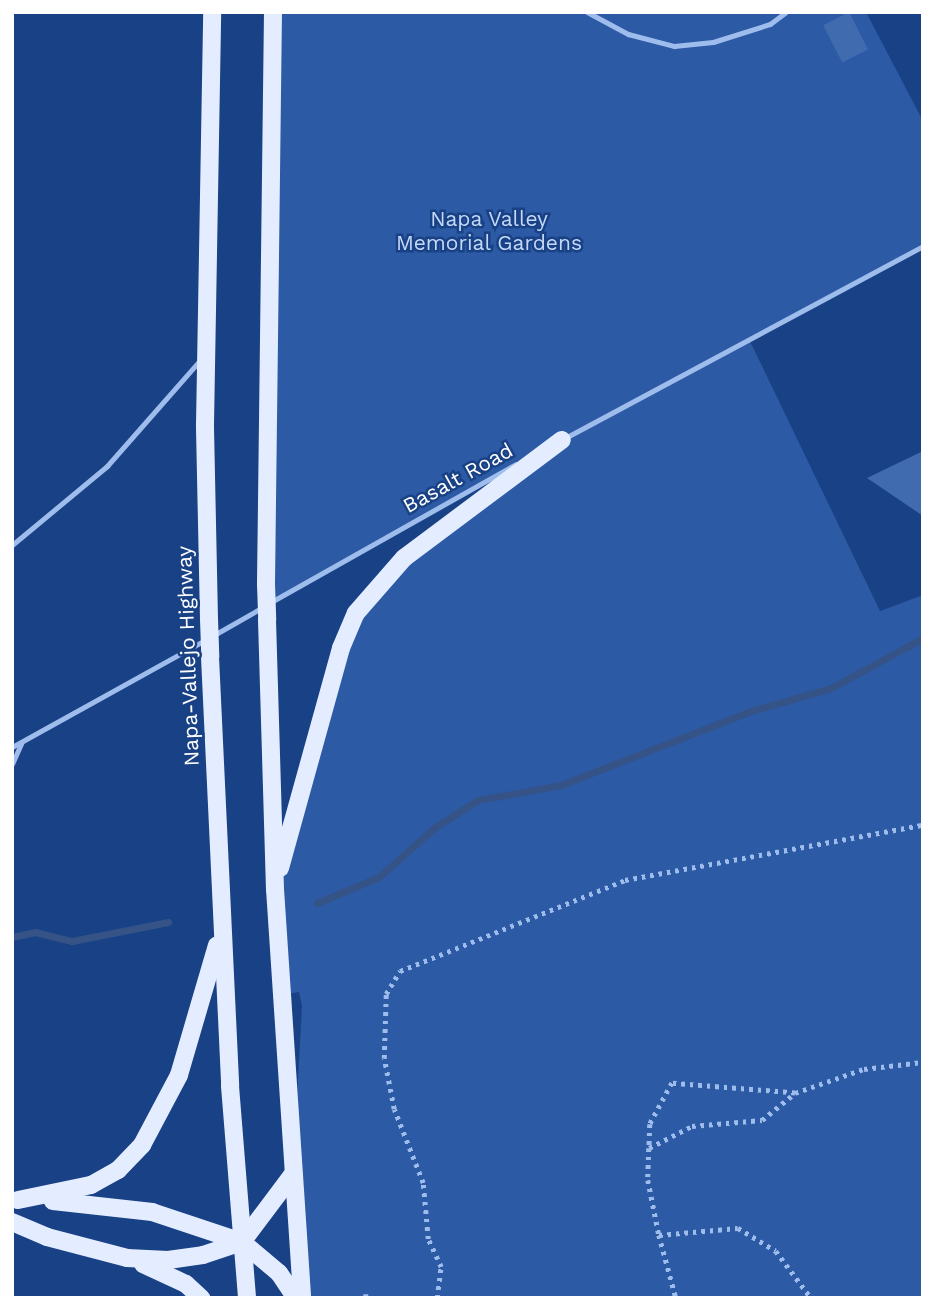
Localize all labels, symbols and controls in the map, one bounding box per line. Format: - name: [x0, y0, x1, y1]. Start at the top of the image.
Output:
- park label: Napa Valley Memorial Gardens: [396, 206, 582, 256]
- street label: Basalt Road: [399, 437, 517, 519]
- street label: Napa-Vallejo Highway: [172, 545, 204, 767]

